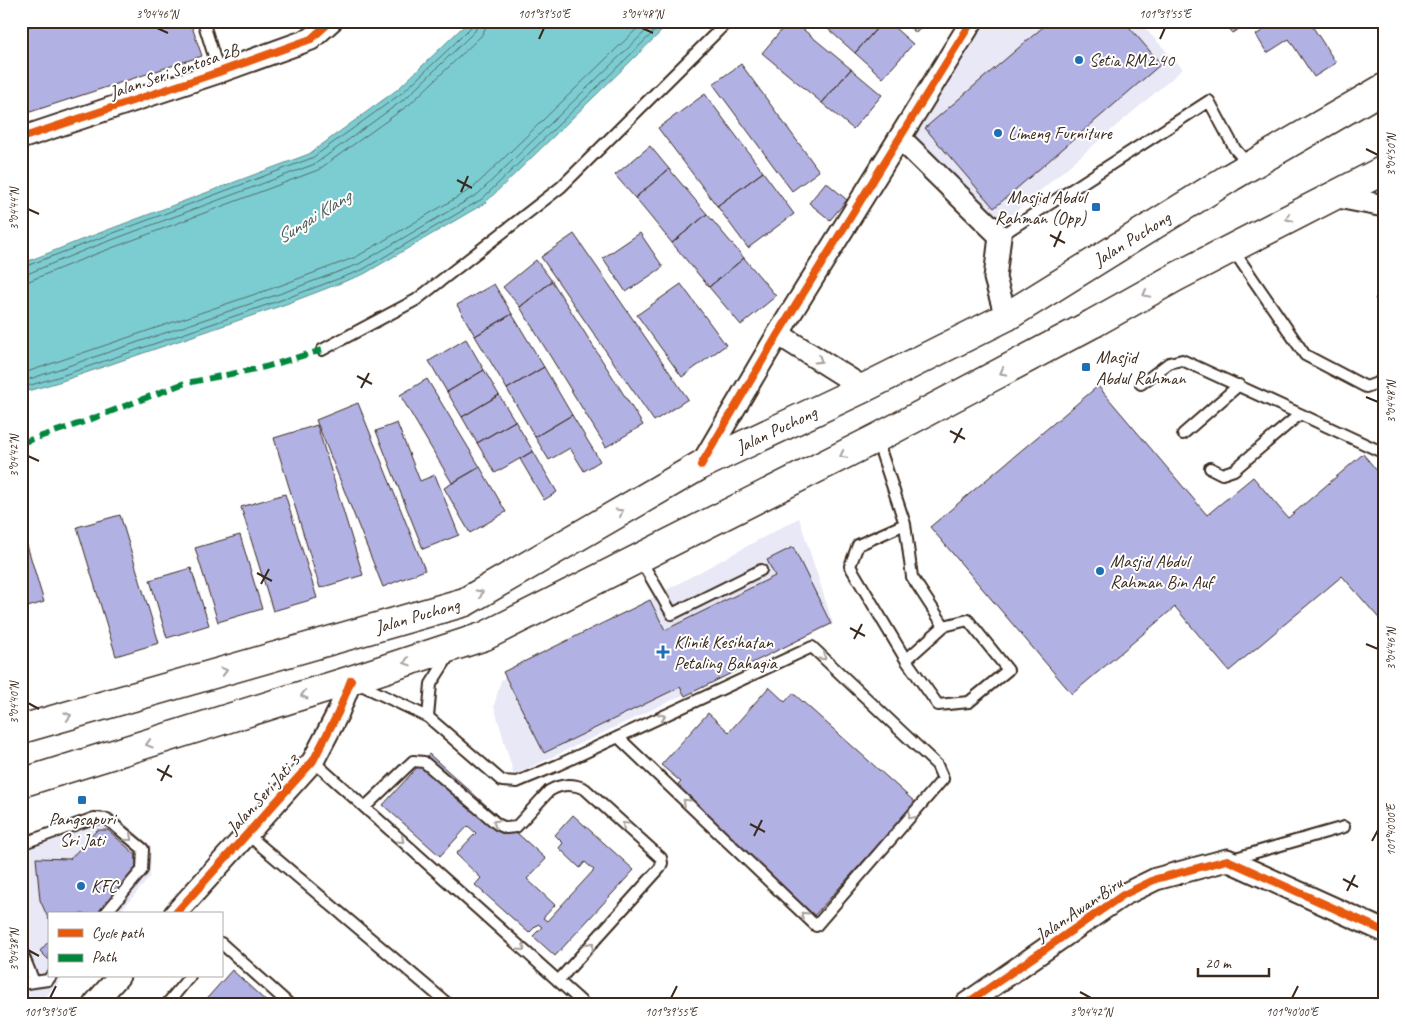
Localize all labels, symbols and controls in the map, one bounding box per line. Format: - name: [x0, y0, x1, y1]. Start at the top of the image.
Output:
- text: 3°04'46"N: [136, 6, 180, 22]
- text: 101°39'50"E: [518, 6, 572, 22]
- text: 3°04'48"N: [621, 6, 665, 22]
- text: 101°39'55"E: [1139, 6, 1193, 22]
- street label: Jalan Seri Sentosa 2B: [106, 38, 243, 104]
- place label: Setia RM2.40: [1089, 49, 1176, 71]
- marker: Setia RM2.40: [1073, 54, 1085, 66]
- place label: Limeng Furniture: [1008, 122, 1113, 144]
- marker: Limeng Furniture: [992, 127, 1004, 139]
- text: 3°04'50"N: [1383, 132, 1399, 176]
- water label: Sungai Klang: [272, 183, 358, 249]
- text: 3°04'44"N: [6, 186, 22, 230]
- place label: Masjid Abdul Rahman (Opp): [995, 186, 1089, 229]
- marker: Masjid Abdul Rahman (Opp): [1090, 201, 1102, 213]
- street label: Jalan Puchong: [1089, 206, 1176, 271]
- one-way arrow: [1285, 212, 1294, 222]
- one-way arrow: [1142, 288, 1151, 298]
- place label: Masjid Abdul Rahman: [1096, 346, 1186, 389]
- one-way arrow: [814, 354, 823, 364]
- marker: Masjid Abdul Rahman: [1080, 361, 1092, 373]
- one-way arrow: [999, 365, 1008, 375]
- text: 3°04'48"N: [1383, 379, 1399, 423]
- street label: Jalan Puchong: [732, 400, 822, 458]
- text: 3°04'42"N: [6, 433, 22, 477]
- one-way arrow: [839, 449, 848, 459]
- one-way arrow: [615, 508, 624, 518]
- place label: Masjid Abdul Rahman Bin Auf: [1110, 550, 1216, 593]
- marker: Masjid Abdul Rahman Bin Auf: [1094, 565, 1106, 577]
- one-way arrow: [474, 589, 483, 599]
- street label: Jalan Puchong: [372, 593, 463, 638]
- text: 3°04'46"N: [1383, 626, 1399, 670]
- place label: Klinik Kesihatan Petaling Bahagia: [674, 631, 778, 674]
- marker: Klinik Kesihatan Petaling Bahagia: [656, 645, 670, 659]
- one-way arrow: [817, 651, 826, 660]
- one-way arrow: [404, 656, 412, 666]
- one-way arrow: [220, 666, 228, 676]
- text: 3°04'40"N: [6, 680, 22, 724]
- one-way arrow: [301, 689, 309, 699]
- one-way arrow: [64, 711, 72, 721]
- one-way arrow: [657, 713, 666, 723]
- one-way arrow: [146, 738, 154, 748]
- street label: Jalan Seri Jati 3: [221, 748, 306, 839]
- marker: Pangsapuri Sri Jati: [76, 794, 88, 806]
- one-way arrow: [683, 799, 692, 808]
- text: 101°40'00"E: [1383, 802, 1399, 856]
- place label: Pangsapuri Sri Jati: [49, 808, 118, 851]
- one-way arrow: [908, 811, 917, 820]
- one-way arrow: [493, 819, 502, 829]
- one-way arrow: [621, 822, 630, 831]
- one-way arrow: [123, 832, 132, 841]
- one-way arrow: [396, 834, 405, 843]
- street label: Jalan Awan Biru: [1031, 871, 1128, 947]
- place label: KFC: [91, 875, 120, 897]
- marker: KFC: [75, 880, 87, 892]
- legend: [48, 912, 222, 978]
- one-way arrow: [801, 912, 810, 921]
- text: Cycle path: [92, 924, 144, 943]
- text: 3°04'38"N: [6, 927, 22, 971]
- one-way arrow: [585, 941, 594, 950]
- one-way arrow: [517, 943, 526, 952]
- scale bar: [1198, 945, 1269, 977]
- text: Path: [92, 948, 118, 967]
- text: 20 m: [1205, 954, 1232, 973]
- text: 101°39'50"E: [24, 1004, 78, 1020]
- text: 101°39'55"E: [645, 1004, 699, 1020]
- text: 3°04'42"N: [1070, 1004, 1114, 1020]
- text: 101°40'00"E: [1266, 1004, 1320, 1020]

